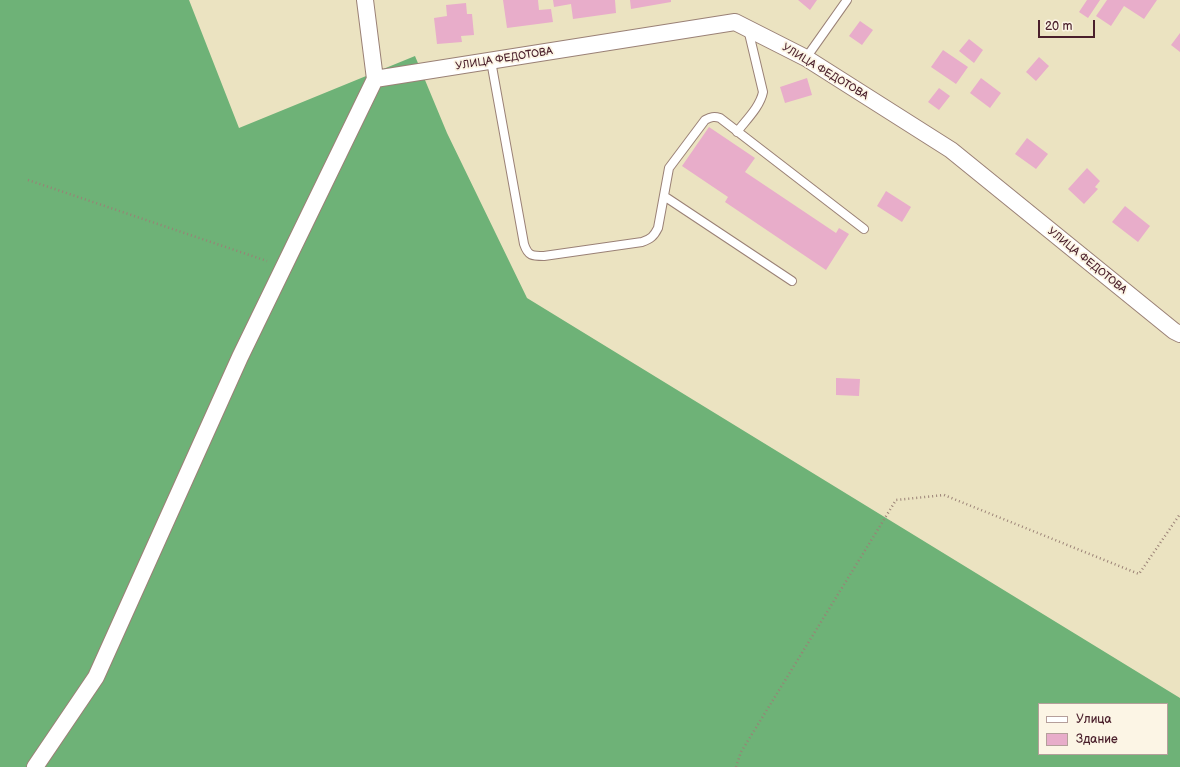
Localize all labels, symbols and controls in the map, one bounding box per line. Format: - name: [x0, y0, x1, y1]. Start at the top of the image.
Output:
- scale bar: [1040, 12, 1097, 38]
- text: 20 m: [1045, 19, 1072, 34]
- street label: УЛИЦА ФЕДОТОВА: [779, 41, 871, 103]
- street label: УЛИЦА ФЕДОТОВА: [454, 45, 554, 73]
- street label: УЛИЦА ФЕДОТОВА: [1045, 225, 1129, 297]
- legend: [1038, 703, 1168, 755]
- text: Улица: [1076, 712, 1112, 727]
- text: Здание: [1076, 732, 1118, 747]

